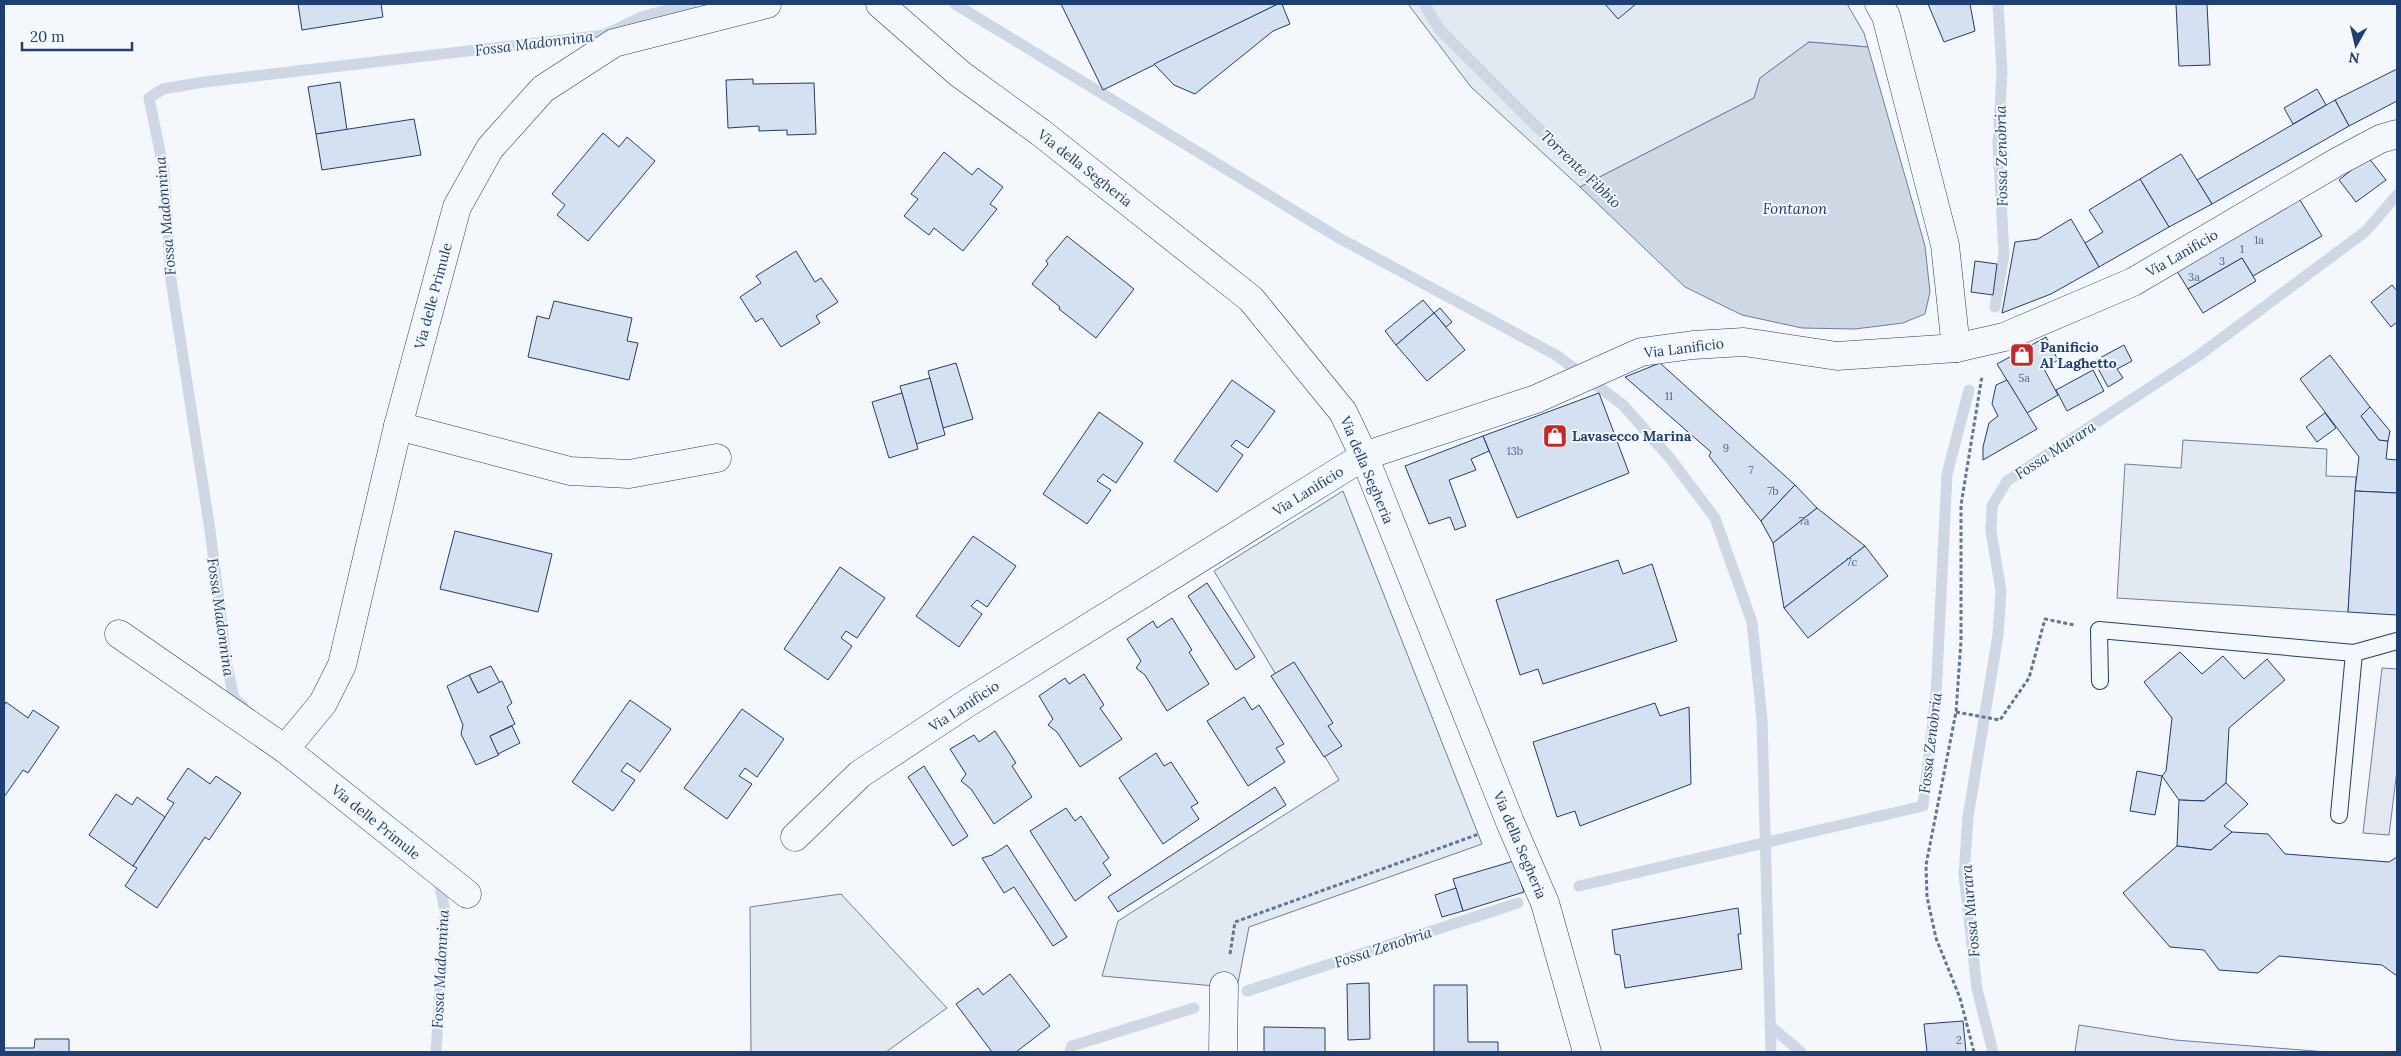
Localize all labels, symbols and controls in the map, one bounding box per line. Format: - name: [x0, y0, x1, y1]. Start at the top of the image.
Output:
- scale bar: [22, 20, 132, 52]
- north arrow: [2331, 20, 2381, 70]
- water label: Fossa Madonnina: [474, 26, 595, 60]
- text: 20 m: [30, 27, 65, 46]
- text: N: [2347, 48, 2361, 68]
- water label: Fossa Zenobria: [1991, 104, 2011, 207]
- street label: Via della Segheria: [1033, 125, 1136, 211]
- water label: Torrente Fibbio: [1537, 126, 1625, 212]
- water label: Fossa Madonnina: [150, 155, 180, 276]
- water label: Fontanon: [1763, 199, 1828, 218]
- street label: Via Lanificio: [2142, 225, 2221, 281]
- house number: 1a: [2254, 233, 2264, 247]
- street label: Via delle Primule: [410, 240, 456, 352]
- house number: 1: [2240, 242, 2244, 256]
- house number: 3: [2219, 254, 2225, 268]
- house number: 3a: [2188, 270, 2200, 284]
- street label: Via Lanificio: [1642, 334, 1725, 362]
- place label: Panificio Al Laghetto: [2040, 338, 2117, 372]
- shop icon: Panificio Al Laghetto: [2009, 342, 2035, 368]
- house number: 5a: [2018, 371, 2030, 385]
- house number: 11: [1665, 389, 1673, 403]
- street label: Via della Segheria: [1336, 413, 1398, 526]
- water label: Fossa Murara: [2011, 416, 2100, 483]
- shop icon: Lavasecco Marina: [1542, 423, 1568, 449]
- place label: Lavasecco Marina: [1572, 427, 1692, 445]
- house number: 9: [1723, 441, 1729, 455]
- house number: 13b: [1507, 444, 1523, 458]
- street label: Via Lanificio: [1268, 462, 1347, 520]
- house number: 7: [1748, 463, 1754, 477]
- house number: 7b: [1767, 484, 1779, 498]
- house number: 7a: [1799, 514, 1810, 528]
- house number: 7c: [1847, 555, 1858, 569]
- water label: Fossa Madonnina: [203, 557, 239, 678]
- street label: Via Lanificio: [925, 677, 1003, 736]
- water label: Fossa Zenobria: [1914, 691, 1946, 794]
- street label: Via delle Primule: [327, 780, 424, 864]
- street label: Via della Segheria: [1489, 788, 1551, 901]
- water label: Fossa Murara: [1956, 863, 1984, 958]
- water label: Fossa Madonnina: [427, 908, 453, 1029]
- water label: Fossa Zenobria: [1332, 922, 1435, 972]
- house number: 2: [1956, 1033, 1962, 1047]

